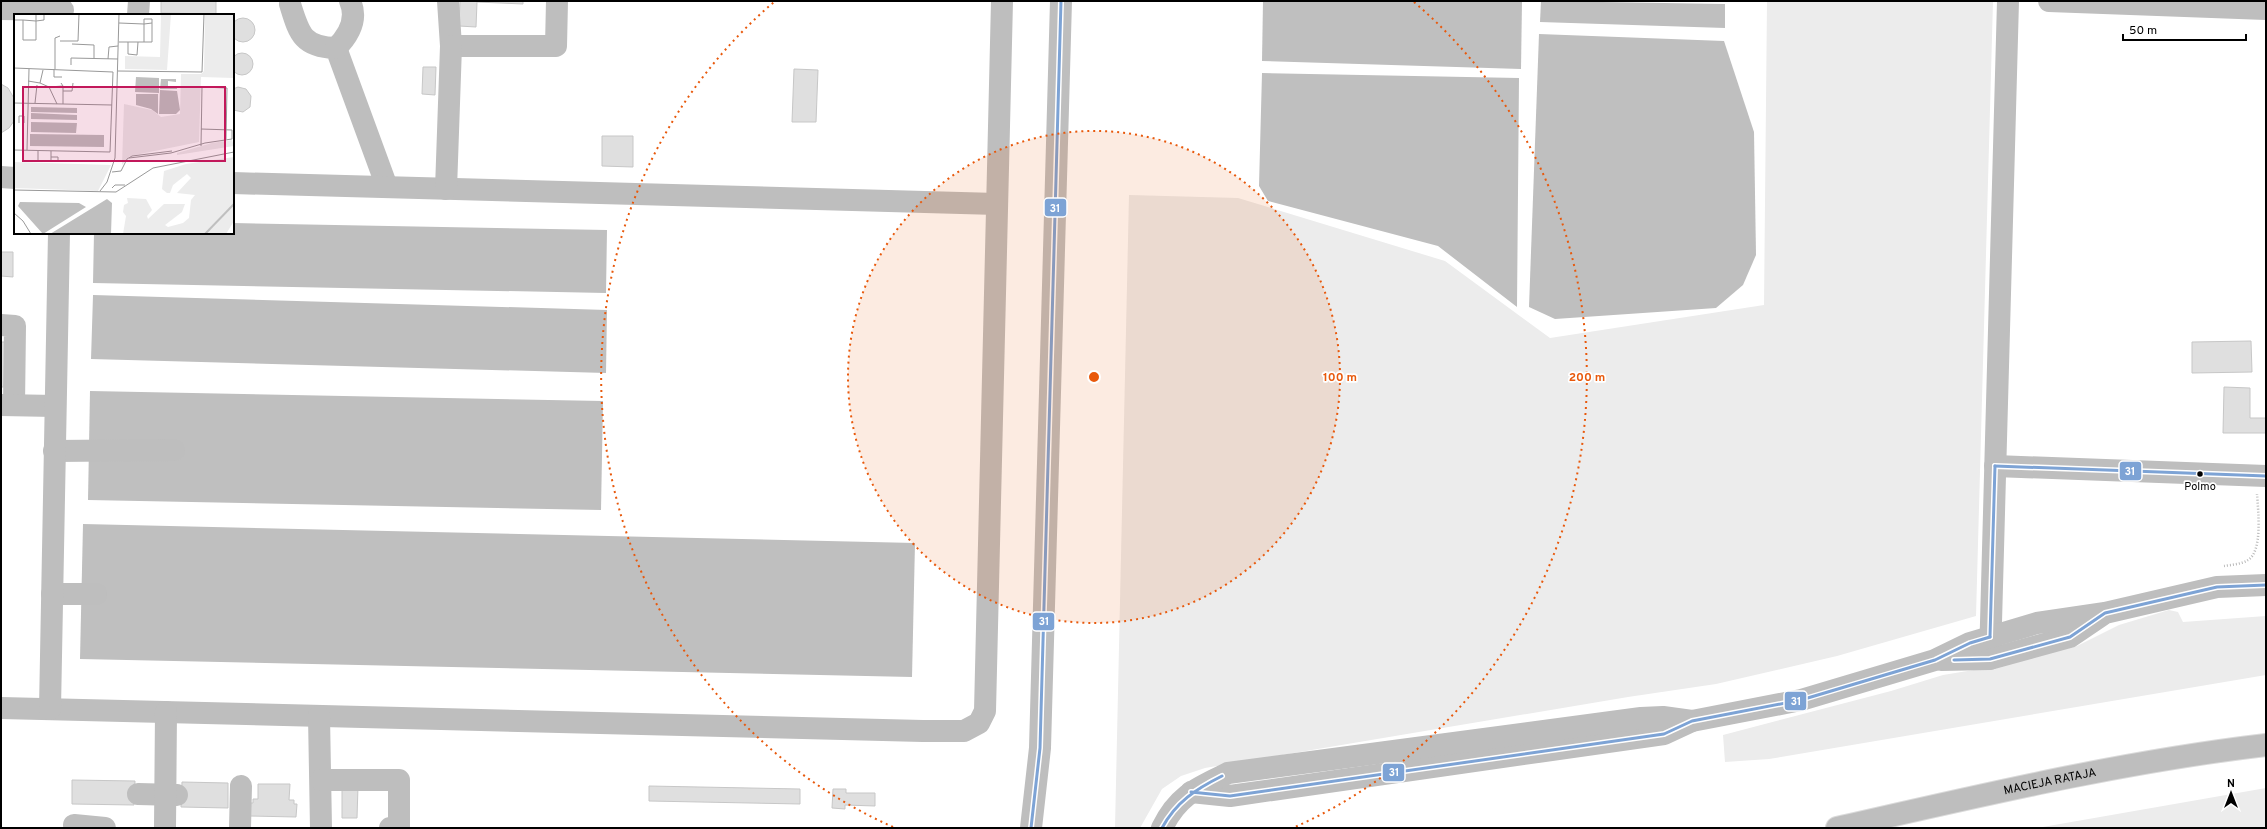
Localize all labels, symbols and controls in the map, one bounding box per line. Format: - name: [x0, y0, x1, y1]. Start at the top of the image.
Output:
- inset map: [14, 14, 234, 234]
- scale bar: [2123, 16, 2246, 42]
- text: 50 m: [2129, 23, 2157, 39]
- line badge: 31: [1044, 198, 1067, 217]
- text: 31: [1050, 202, 1060, 216]
- centre of rings: [1087, 370, 1101, 384]
- text: 100 m: [1323, 370, 1357, 386]
- text: 200 m: [1569, 370, 1605, 386]
- line badge: 31: [2119, 461, 2142, 481]
- text: 31: [2125, 465, 2135, 479]
- marker: Polmo: [2195, 469, 2205, 479]
- place label: Polmo: [2184, 480, 2216, 494]
- line badge: 31: [1032, 612, 1055, 631]
- text: 31: [1039, 615, 1049, 629]
- line badge: 31: [1784, 691, 1807, 711]
- text: 31: [1791, 695, 1801, 709]
- line badge: 31: [1382, 763, 1405, 782]
- street label: MACIEJA RATAJA: [2002, 765, 2098, 799]
- text: 31: [1389, 766, 1399, 780]
- north arrow: [2211, 773, 2251, 813]
- text: N: [2227, 777, 2235, 791]

